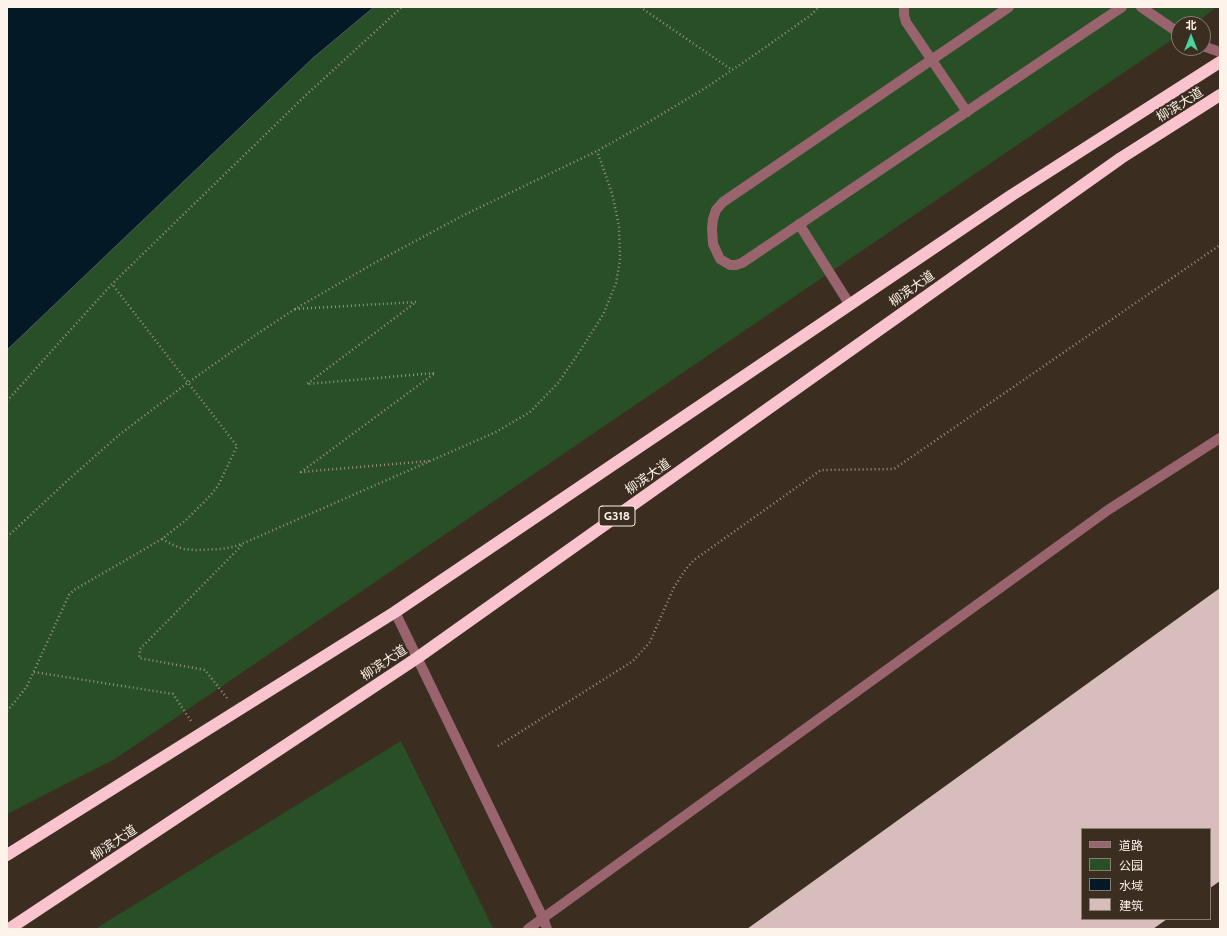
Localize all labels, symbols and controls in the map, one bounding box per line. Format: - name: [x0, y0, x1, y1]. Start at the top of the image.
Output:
- north arrow: [1171, 16, 1211, 56]
- text: 北: [1186, 18, 1197, 32]
- street label: 柳滨大道: [1154, 85, 1206, 125]
- street label: 柳滨大道: [886, 268, 938, 310]
- street label: 柳滨大道: [622, 456, 674, 498]
- road number: G318: [599, 506, 635, 526]
- street label: 柳滨大道: [358, 642, 410, 684]
- street label: 柳滨大道: [88, 822, 140, 864]
- legend: [1081, 828, 1211, 920]
- text: 道路: [1119, 838, 1143, 853]
- text: 公园: [1119, 858, 1143, 873]
- text: 水域: [1119, 878, 1143, 893]
- text: 建筑: [1119, 898, 1143, 913]

